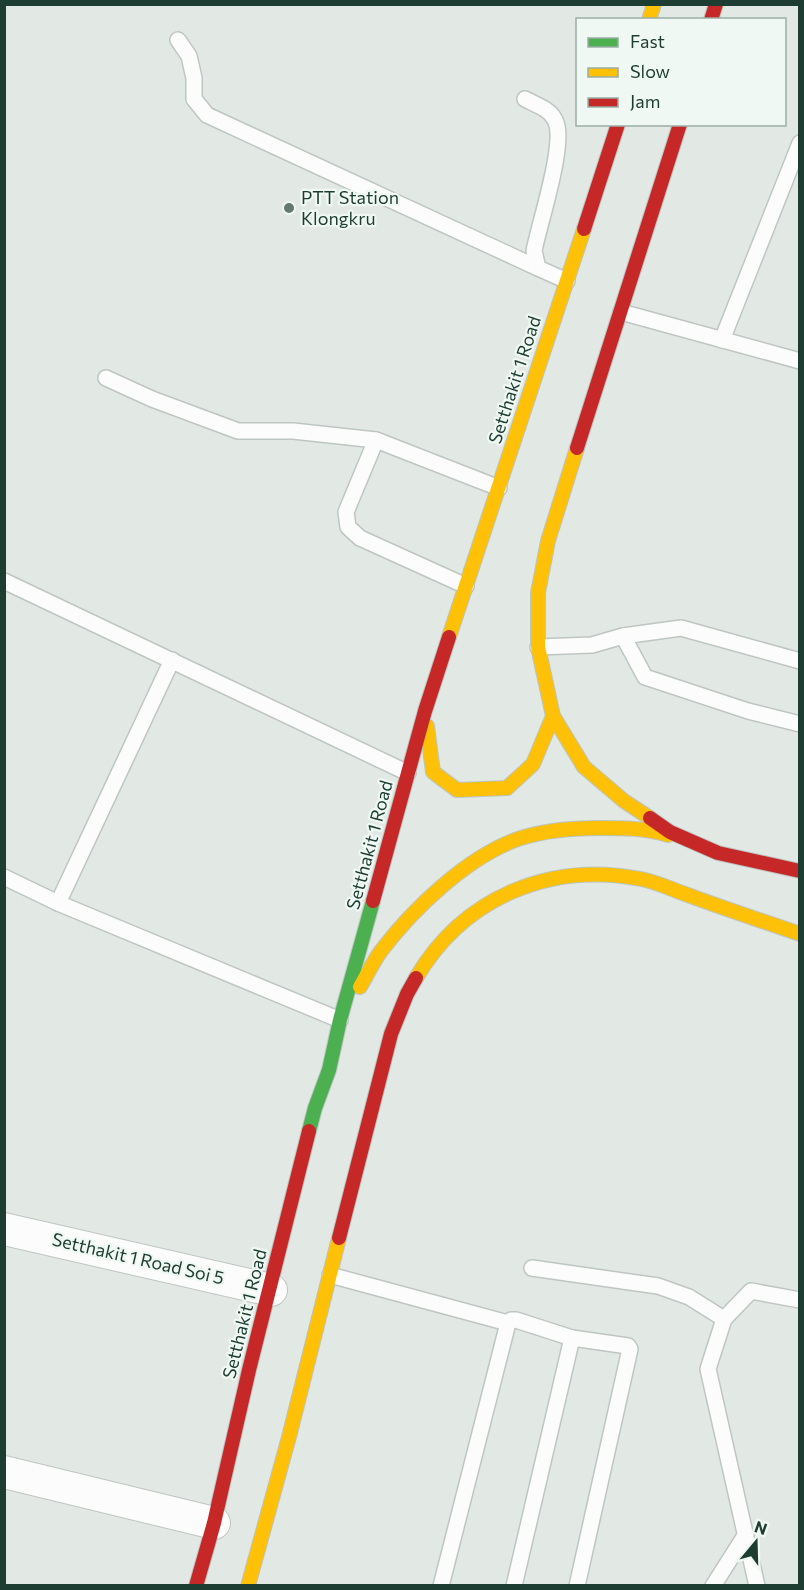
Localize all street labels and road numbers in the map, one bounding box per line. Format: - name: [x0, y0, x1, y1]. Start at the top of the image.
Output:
- street label: Setthakit 1 Road: [483, 313, 545, 446]
- street label: Setthakit 1 Road: [341, 778, 397, 912]
- street label: Setthakit 1 Road Soi 5: [50, 1228, 226, 1289]
- street label: Setthakit 1 Road: [217, 1247, 271, 1381]

